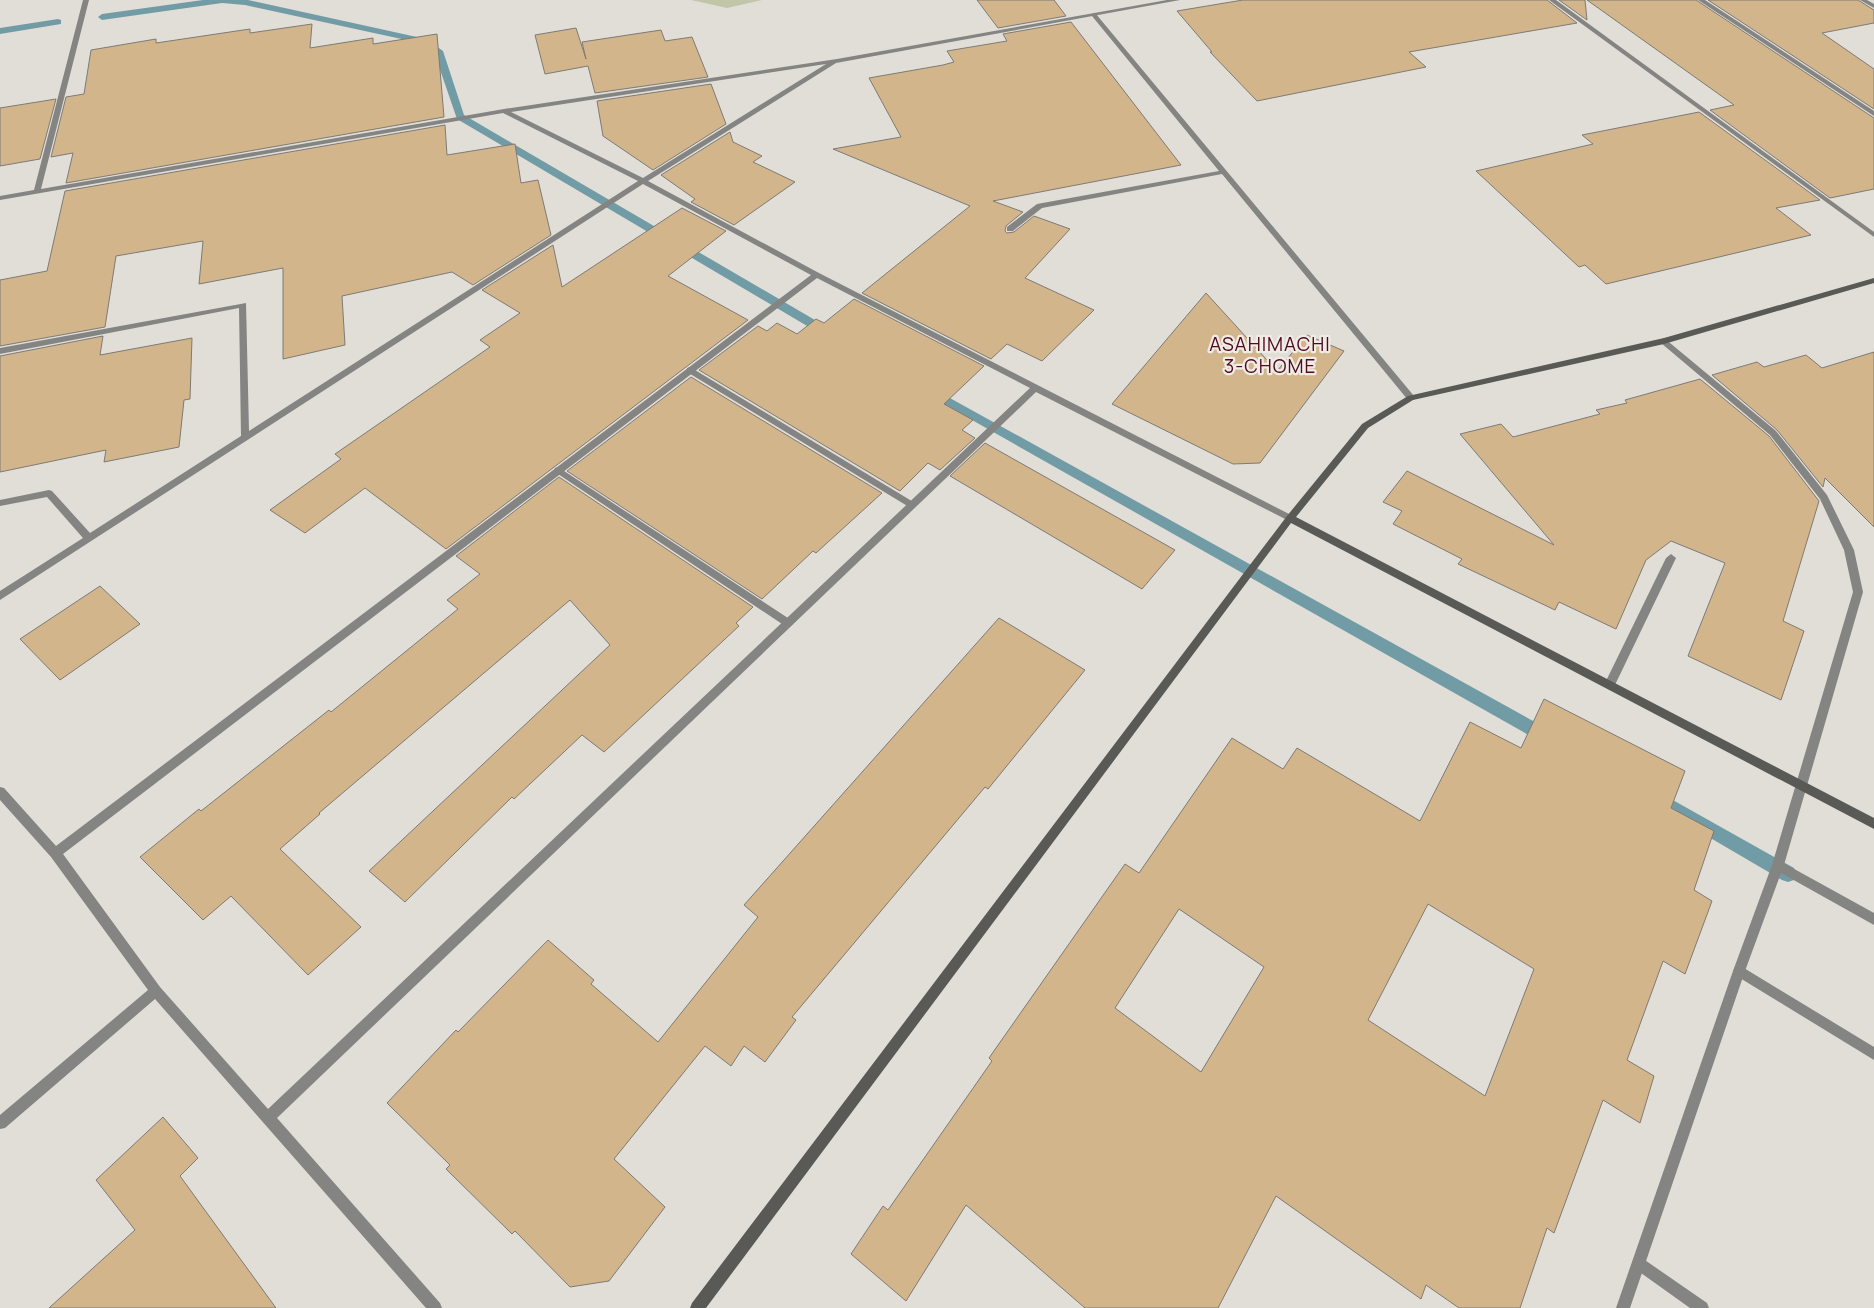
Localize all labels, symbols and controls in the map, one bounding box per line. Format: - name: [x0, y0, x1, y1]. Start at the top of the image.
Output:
- district label: ASAHIMACHI 3-CHOME: [1209, 331, 1331, 379]

